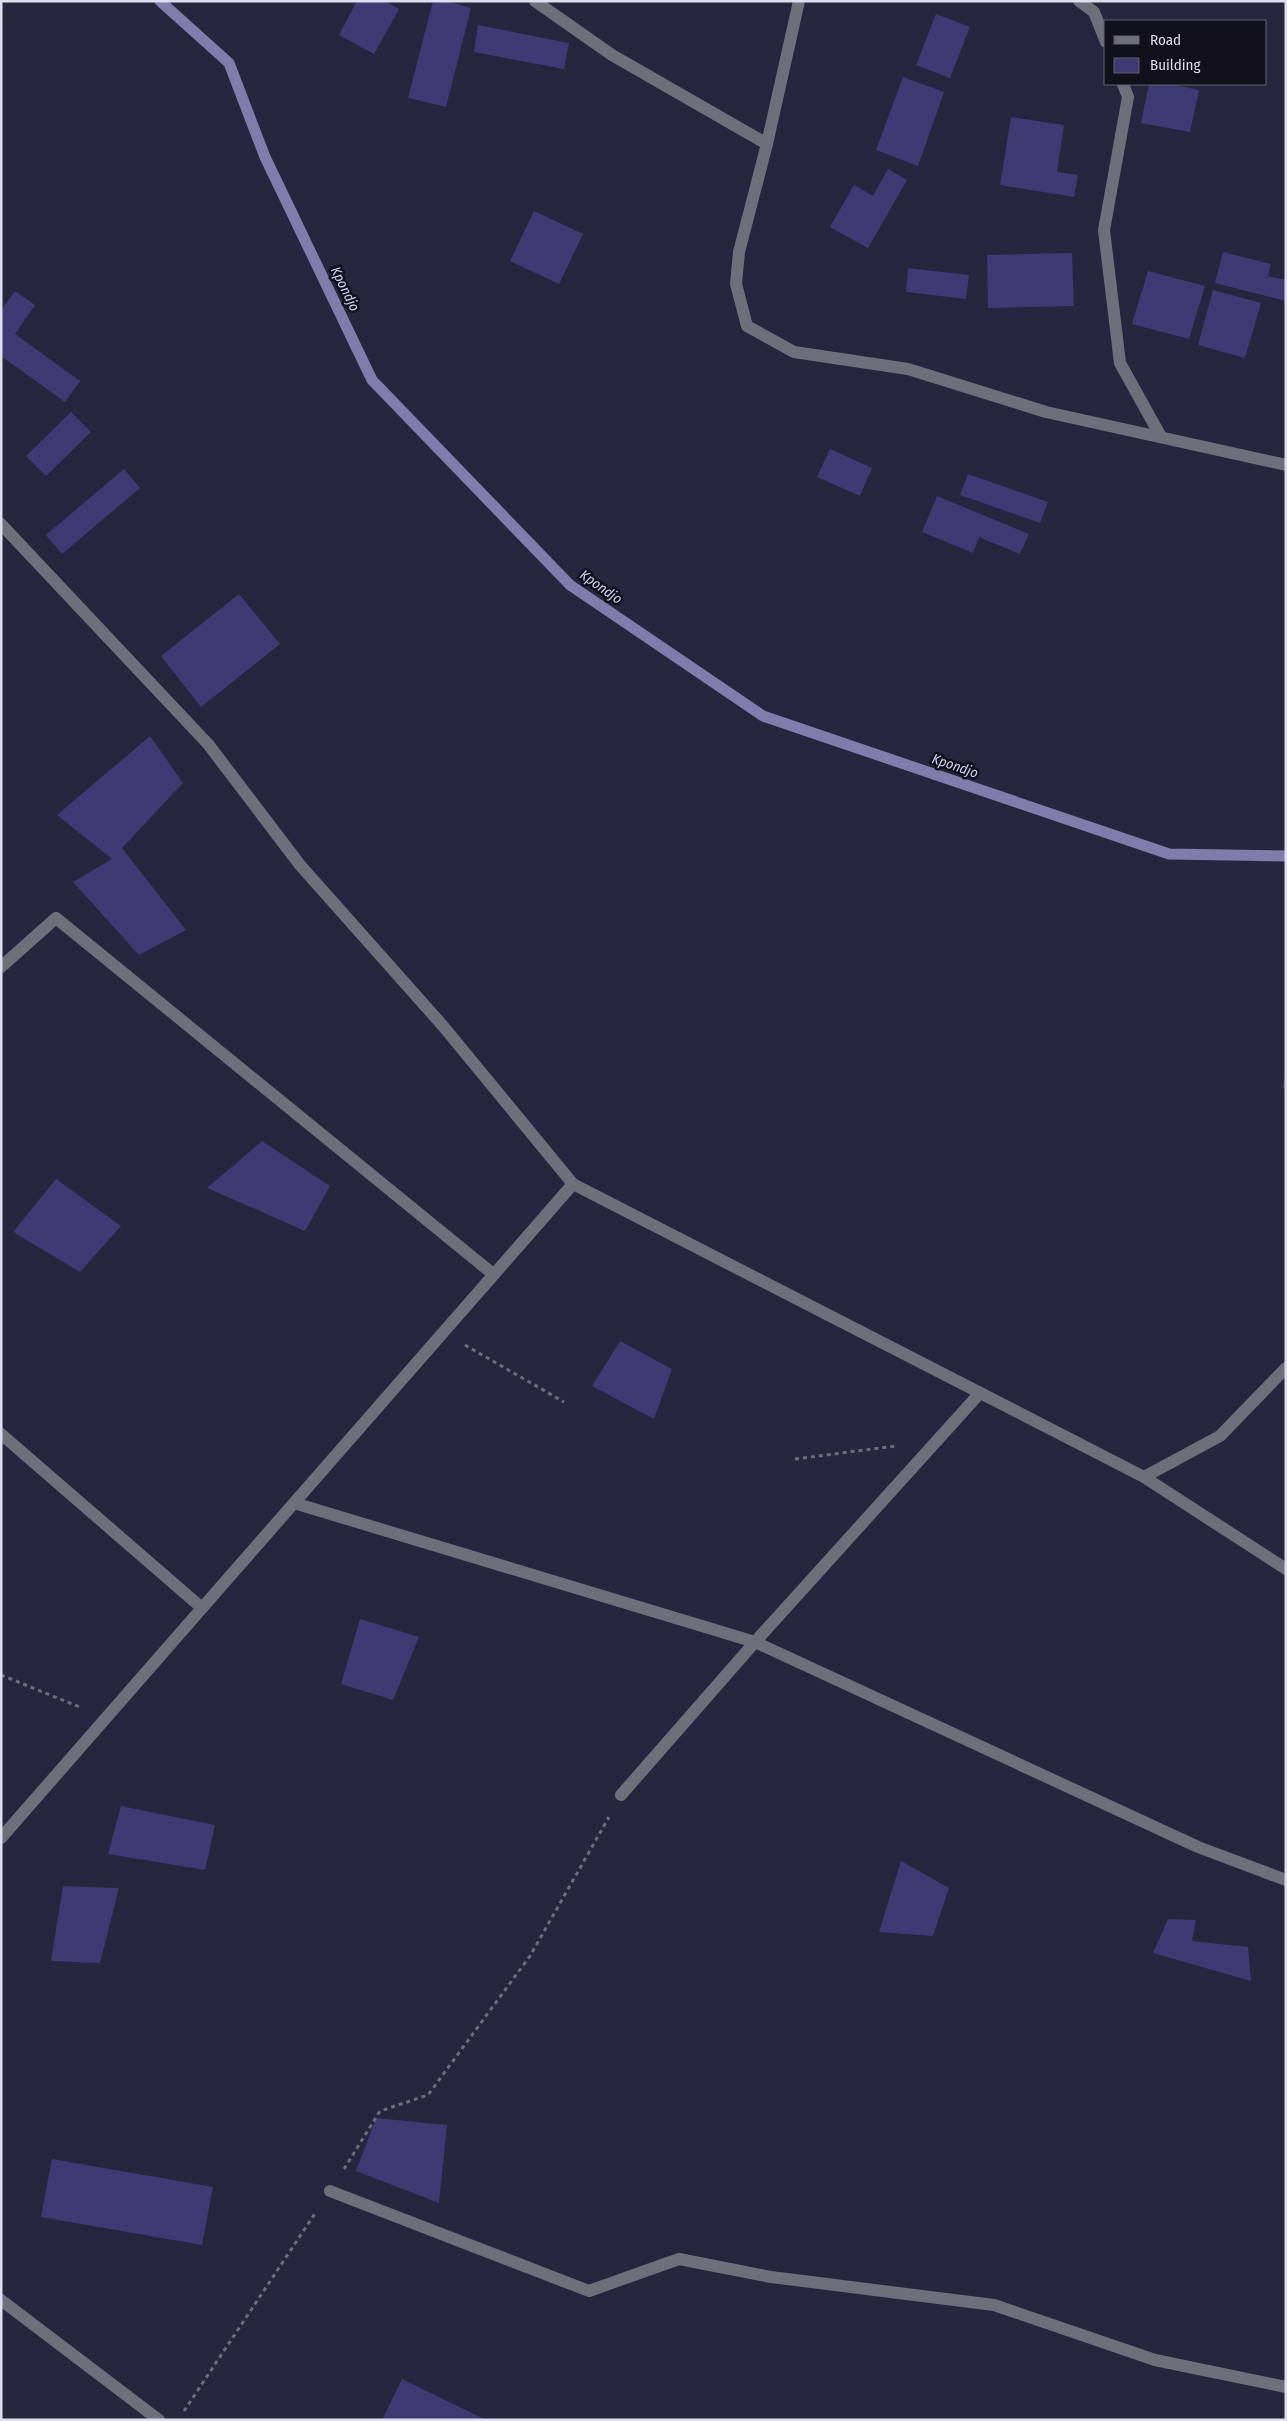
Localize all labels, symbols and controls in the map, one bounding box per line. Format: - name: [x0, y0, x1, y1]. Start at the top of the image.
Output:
- legend: [1104, 20, 1267, 85]
- text: Road: [1150, 31, 1181, 49]
- text: Building: [1150, 56, 1201, 74]
- water label: Kpondjo: [327, 264, 363, 314]
- water label: Kpondjo: [577, 566, 625, 608]
- water label: Kpondjo: [930, 750, 980, 782]

